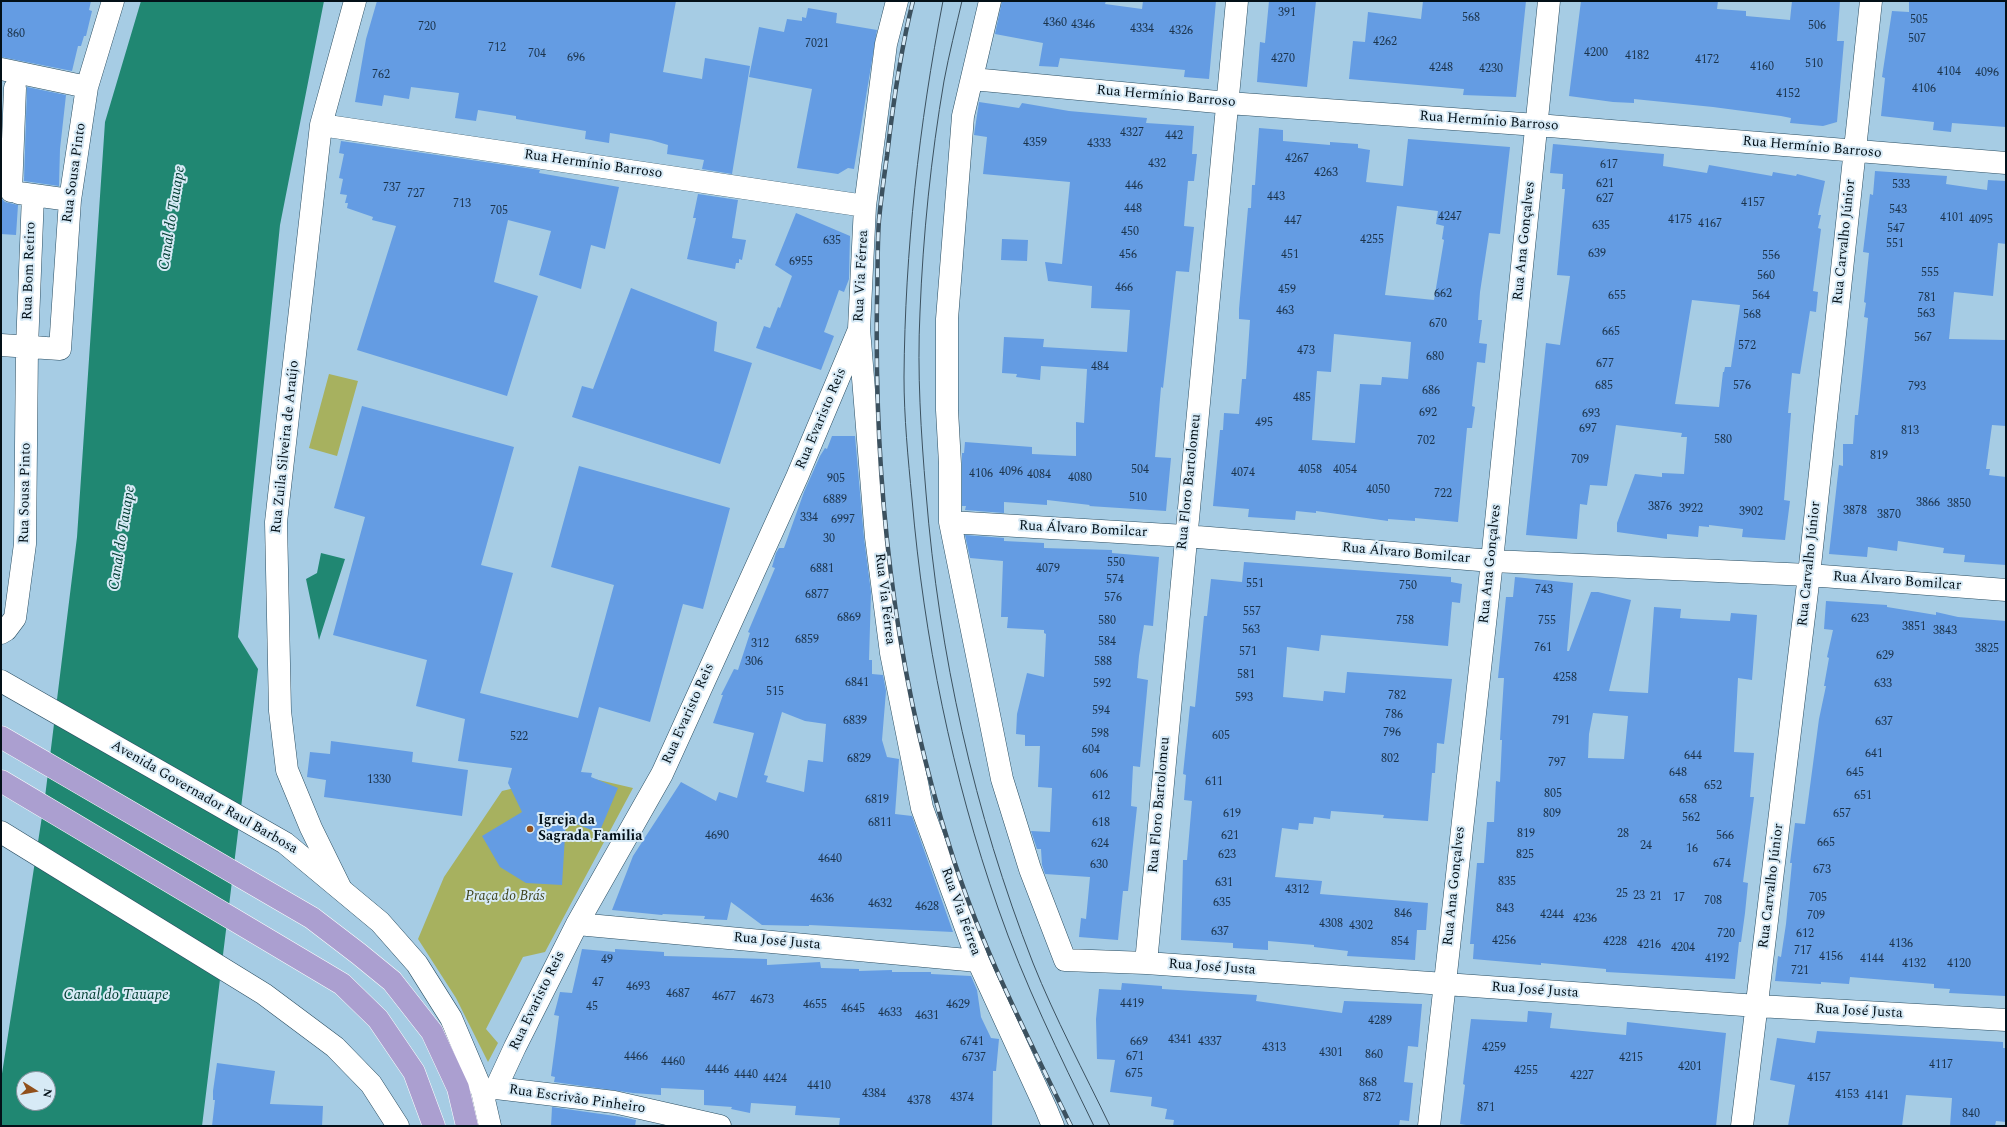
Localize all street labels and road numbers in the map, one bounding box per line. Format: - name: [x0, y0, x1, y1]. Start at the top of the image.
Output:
- street label: Rua Hermínio Barroso: [1096, 83, 1236, 111]
- street label: Rua Hermínio Barroso: [1419, 109, 1559, 135]
- street label: Rua Sousa Pinto: [60, 122, 90, 224]
- street label: Rua Hermínio Barroso: [1742, 134, 1882, 162]
- street label: Rua Hermínio Barroso: [523, 147, 663, 183]
- street label: Rua Carvalho Júnior: [1830, 179, 1860, 305]
- street label: Rua Ana Gonçalves: [1510, 180, 1540, 302]
- street label: Rua Bom Retiro: [20, 222, 40, 320]
- street label: Rua Via Férrea: [851, 229, 873, 323]
- street label: Rua Zuila Silveira de Araújo: [269, 360, 303, 534]
- street label: Rua Evaristo Reis: [793, 366, 851, 472]
- street label: Rua Floro Bartolomeu: [1175, 413, 1205, 551]
- street label: Rua Sousa Pinto: [17, 442, 35, 544]
- street label: Rua Carvalho Júnior: [1795, 501, 1825, 627]
- street label: Rua Ana Gonçalves: [1476, 503, 1506, 625]
- street label: Rua Álvaro Bomilcar: [1018, 518, 1148, 542]
- street label: Rua Álvaro Bomilcar: [1341, 540, 1471, 568]
- street label: Rua Via Férrea: [870, 552, 898, 646]
- street label: Rua Álvaro Bomilcar: [1832, 569, 1962, 595]
- street label: Rua Evaristo Reis: [659, 661, 719, 767]
- street label: Rua Floro Bartolomeu: [1146, 736, 1174, 874]
- street label: Avenida Governador Raul Barbosa: [108, 738, 300, 858]
- street label: Rua Carvalho Júnior: [1756, 823, 1788, 949]
- street label: Rua Ana Gonçalves: [1440, 825, 1470, 947]
- street label: Rua Via Férrea: [936, 866, 984, 958]
- street label: Rua José Justa: [733, 930, 821, 954]
- street label: Rua Evaristo Reis: [507, 949, 569, 1053]
- street label: Rua José Justa: [1168, 957, 1256, 979]
- street label: Rua José Justa: [1491, 980, 1579, 1002]
- street label: Rua José Justa: [1815, 1001, 1903, 1023]
- street label: Rua Escrivão Pinheiro: [508, 1082, 646, 1118]

